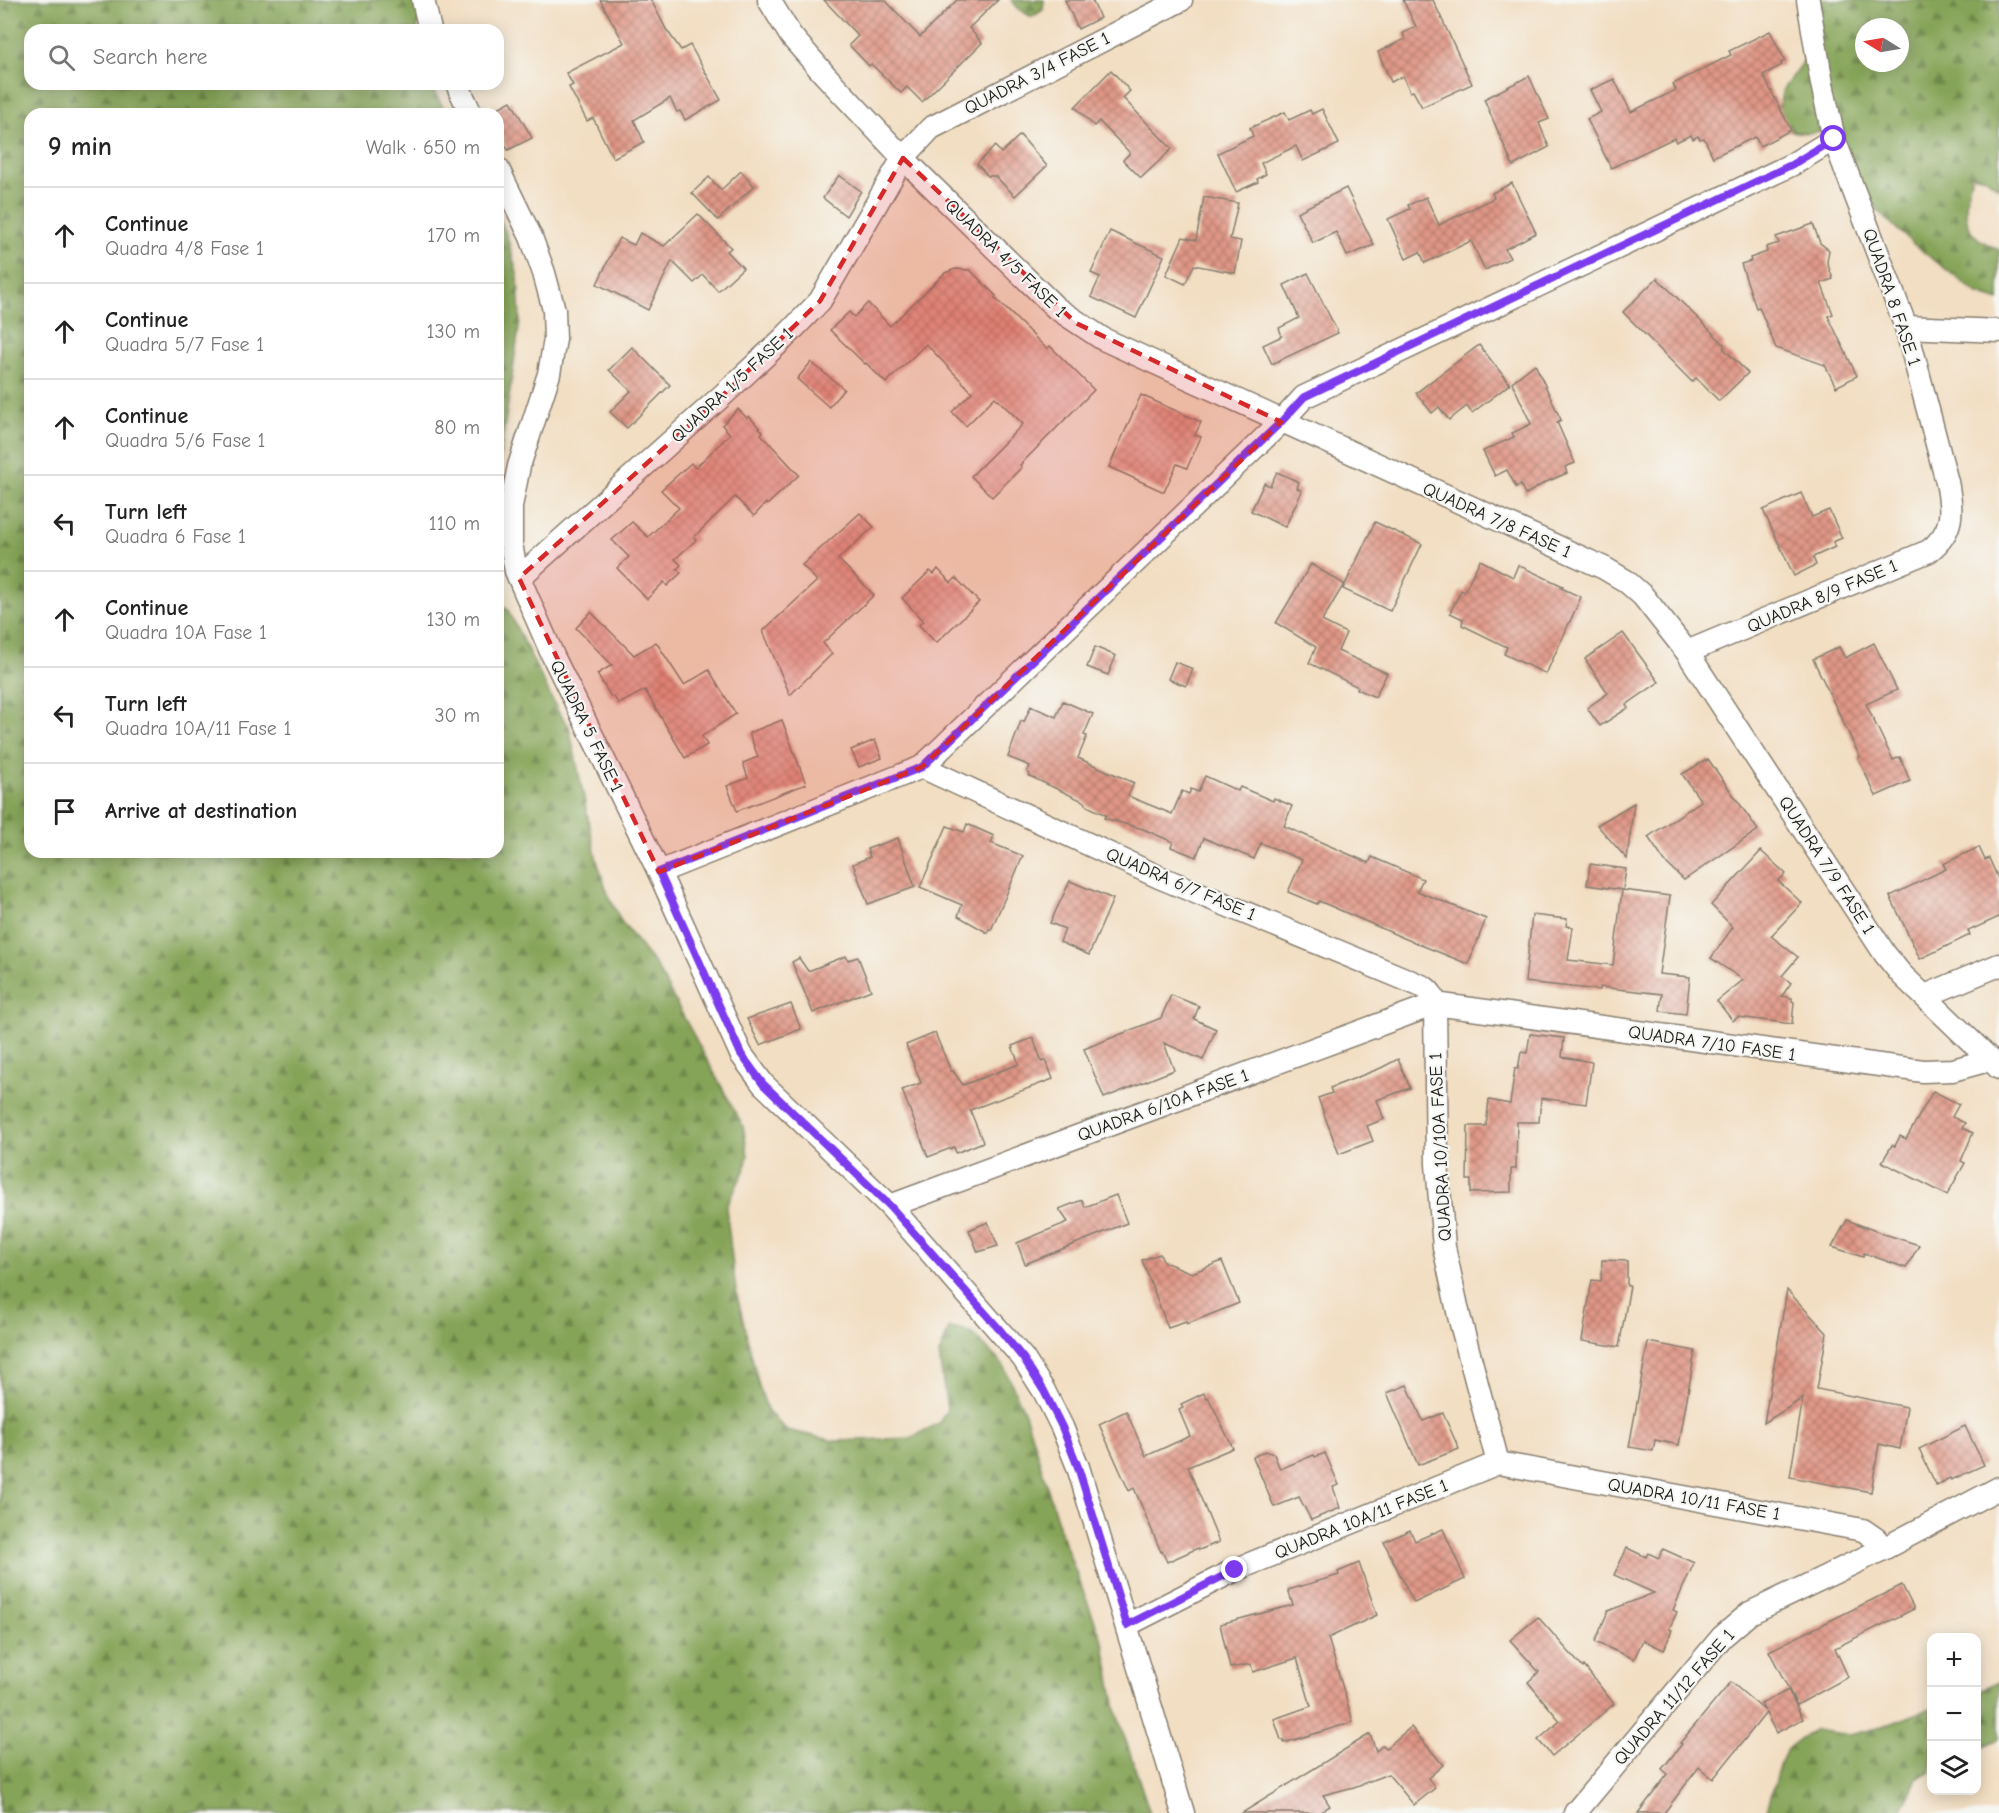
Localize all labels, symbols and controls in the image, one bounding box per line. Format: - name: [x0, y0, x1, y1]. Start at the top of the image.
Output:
- north arrow: [1855, 18, 1909, 72]
- search box: [24, 24, 504, 90]
- street label: QUADRA 3/4 FASE 1: [961, 28, 1113, 119]
- icon: search: [45, 41, 78, 74]
- text: Search here: [93, 44, 208, 70]
- route start: [1820, 125, 1846, 151]
- text: 9 min: [48, 132, 112, 162]
- text: Walk · 650 m: [366, 136, 480, 159]
- street label: QUADRA 4/5 FASE 1: [941, 195, 1071, 322]
- text: Continue: [105, 211, 188, 237]
- icon: ahead: [48, 219, 81, 252]
- text: 170 m: [427, 224, 480, 247]
- street label: QUADRA 8 FASE 1: [1858, 226, 1925, 369]
- text: Quadra 4/8 Fase 1: [105, 237, 264, 260]
- text: Continue: [105, 307, 188, 333]
- icon: ahead: [48, 315, 81, 348]
- text: 130 m: [427, 320, 480, 343]
- street label: QUADRA 1/5 FASE 1: [667, 323, 798, 447]
- text: Quadra 5/7 Fase 1: [105, 333, 264, 356]
- text: Continue: [105, 403, 188, 429]
- icon: ahead: [48, 411, 81, 444]
- text: 80 m: [434, 416, 480, 439]
- text: Quadra 5/6 Fase 1: [105, 429, 266, 452]
- street label: QUADRA 7/8 FASE 1: [1419, 478, 1574, 563]
- text: Turn left: [105, 499, 187, 525]
- icon: left: [48, 507, 81, 540]
- text: 110 m: [429, 512, 480, 535]
- text: Quadra 6 Fase 1: [105, 525, 246, 548]
- street label: QUADRA 8/9 FASE 1: [1744, 555, 1900, 638]
- text: Continue: [105, 595, 188, 621]
- icon: ahead: [48, 603, 81, 636]
- text: 130 m: [427, 608, 480, 631]
- text: Quadra 10A Fase 1: [105, 621, 267, 644]
- street label: QUADRA 5 FASE 1: [545, 657, 628, 796]
- text: Turn left: [105, 691, 187, 717]
- icon: left: [48, 699, 81, 732]
- text: 30 m: [434, 704, 480, 727]
- text: Quadra 10A/11 Fase 1: [105, 717, 291, 740]
- street label: QUADRA 7/9 FASE 1: [1774, 792, 1879, 938]
- icon: arrive: [48, 795, 81, 828]
- text: Arrive at destination: [105, 798, 297, 824]
- street label: QUADRA 6/7 FASE 1: [1103, 843, 1259, 926]
- street label: QUADRA 7/10 FASE 1: [1627, 1021, 1797, 1066]
- street label: QUADRA 10/10A FASE 1: [1425, 1052, 1456, 1242]
- street label: QUADRA 6/10A FASE 1: [1075, 1065, 1252, 1146]
- street label: QUADRA 10/11 FASE 1: [1606, 1474, 1782, 1525]
- street label: QUADRA 10A/11 FASE 1: [1271, 1475, 1451, 1564]
- route end: [1221, 1556, 1247, 1582]
- street label: QUADRA 11/12 FASE 1: [1610, 1625, 1739, 1770]
- map controls: [1927, 1633, 1981, 1795]
- button: +: [1927, 1633, 1981, 1687]
- button: −: [1927, 1687, 1981, 1741]
- button: layers: [1927, 1741, 1981, 1795]

